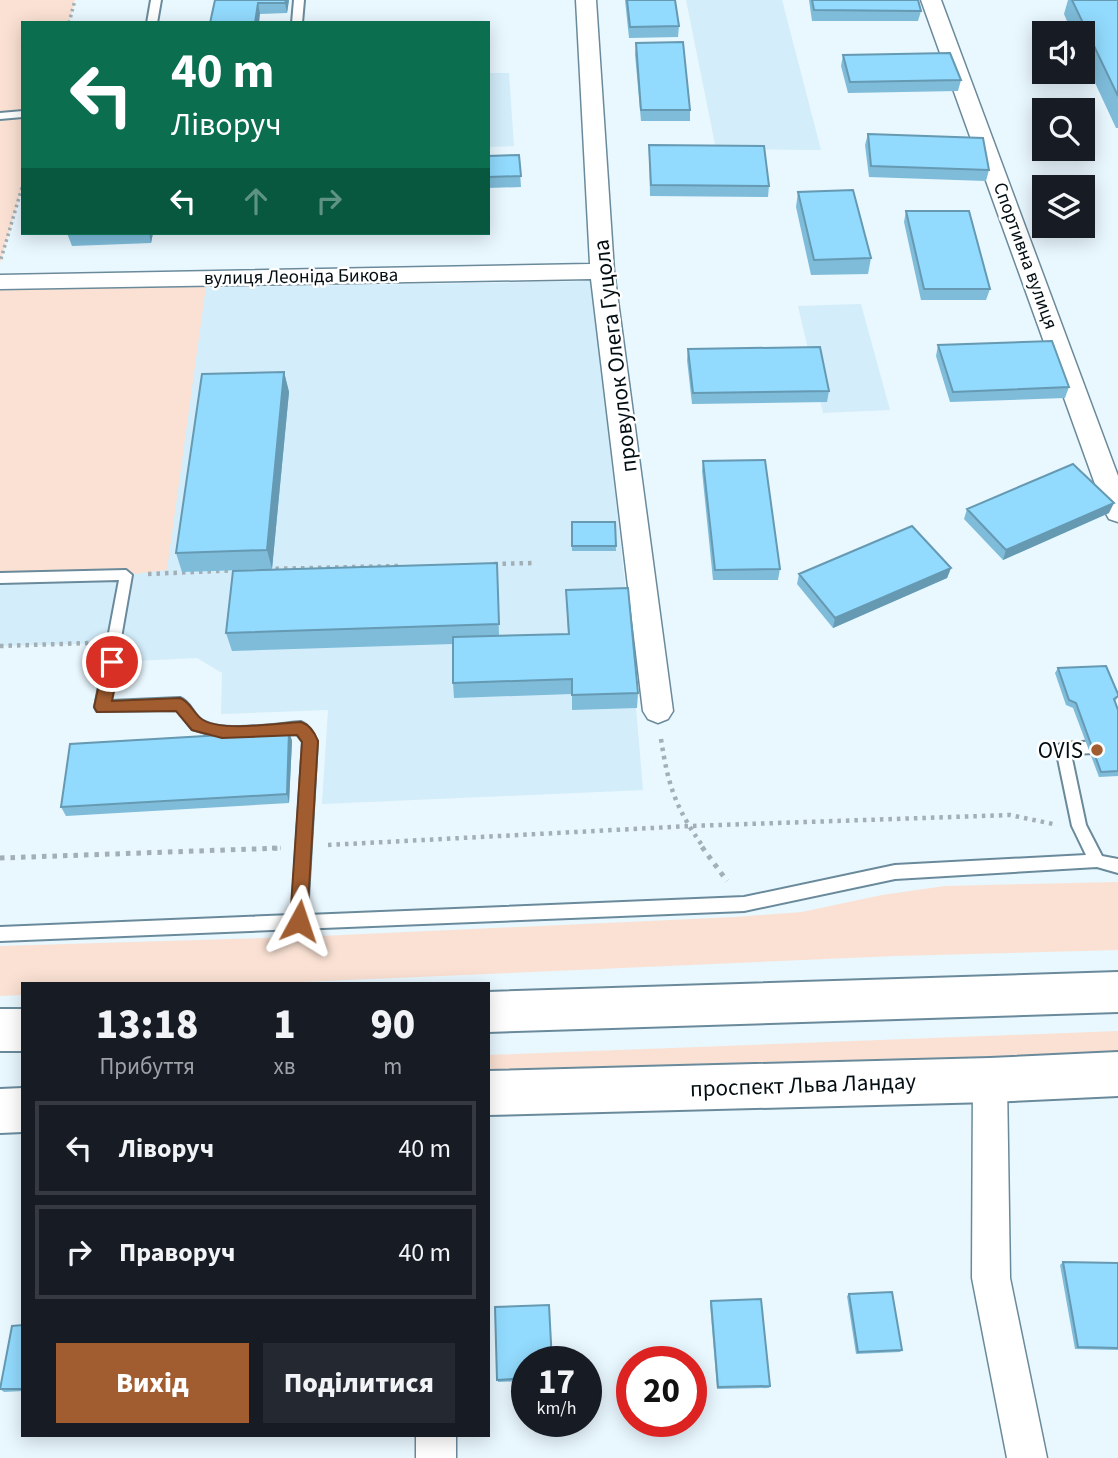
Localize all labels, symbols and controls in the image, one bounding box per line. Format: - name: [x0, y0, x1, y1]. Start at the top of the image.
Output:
- map controls: [1032, 21, 1095, 238]
- button: sound: [1032, 21, 1095, 84]
- text: 40 m: [171, 37, 275, 107]
- icon: left: [56, 49, 147, 140]
- button: search: [1032, 98, 1095, 161]
- text: Ліворуч: [171, 102, 282, 148]
- button: layers: [1032, 175, 1095, 238]
- street label: Спортивна вулиця: [986, 179, 1064, 333]
- icon: left: [164, 182, 202, 220]
- icon: ahead: [237, 182, 275, 220]
- icon: right: [310, 182, 348, 220]
- street label: провулок Олега Гуцола: [584, 238, 646, 474]
- street label: вулиця Леоніда Бикова: [204, 262, 398, 292]
- pin: [82, 632, 142, 692]
- icon: arrive: [93, 643, 131, 681]
- place label: OVIS: [1038, 734, 1083, 767]
- marker: OVIS: [1089, 742, 1105, 758]
- position arrow: [262, 884, 336, 958]
- text: 13:18: [96, 995, 198, 1055]
- text: 1: [273, 995, 296, 1055]
- text: 90: [370, 995, 415, 1055]
- text: Прибуття: [99, 1050, 195, 1083]
- text: хв: [273, 1050, 295, 1083]
- text: m: [383, 1050, 402, 1083]
- street label: проспект Льва Ландау: [689, 1065, 917, 1105]
- icon: left: [60, 1129, 98, 1167]
- text: Ліворуч: [119, 1130, 214, 1167]
- text: 40 m: [398, 1130, 451, 1167]
- icon: right: [60, 1233, 98, 1271]
- text: Праворуч: [119, 1234, 235, 1271]
- text: 40 m: [398, 1234, 451, 1271]
- button: Вихід: [56, 1343, 249, 1423]
- button: Поділитися: [263, 1343, 455, 1423]
- speed limit sign: 20: [616, 1346, 707, 1437]
- text: 17: [538, 1357, 575, 1407]
- text: km/h: [537, 1396, 576, 1421]

